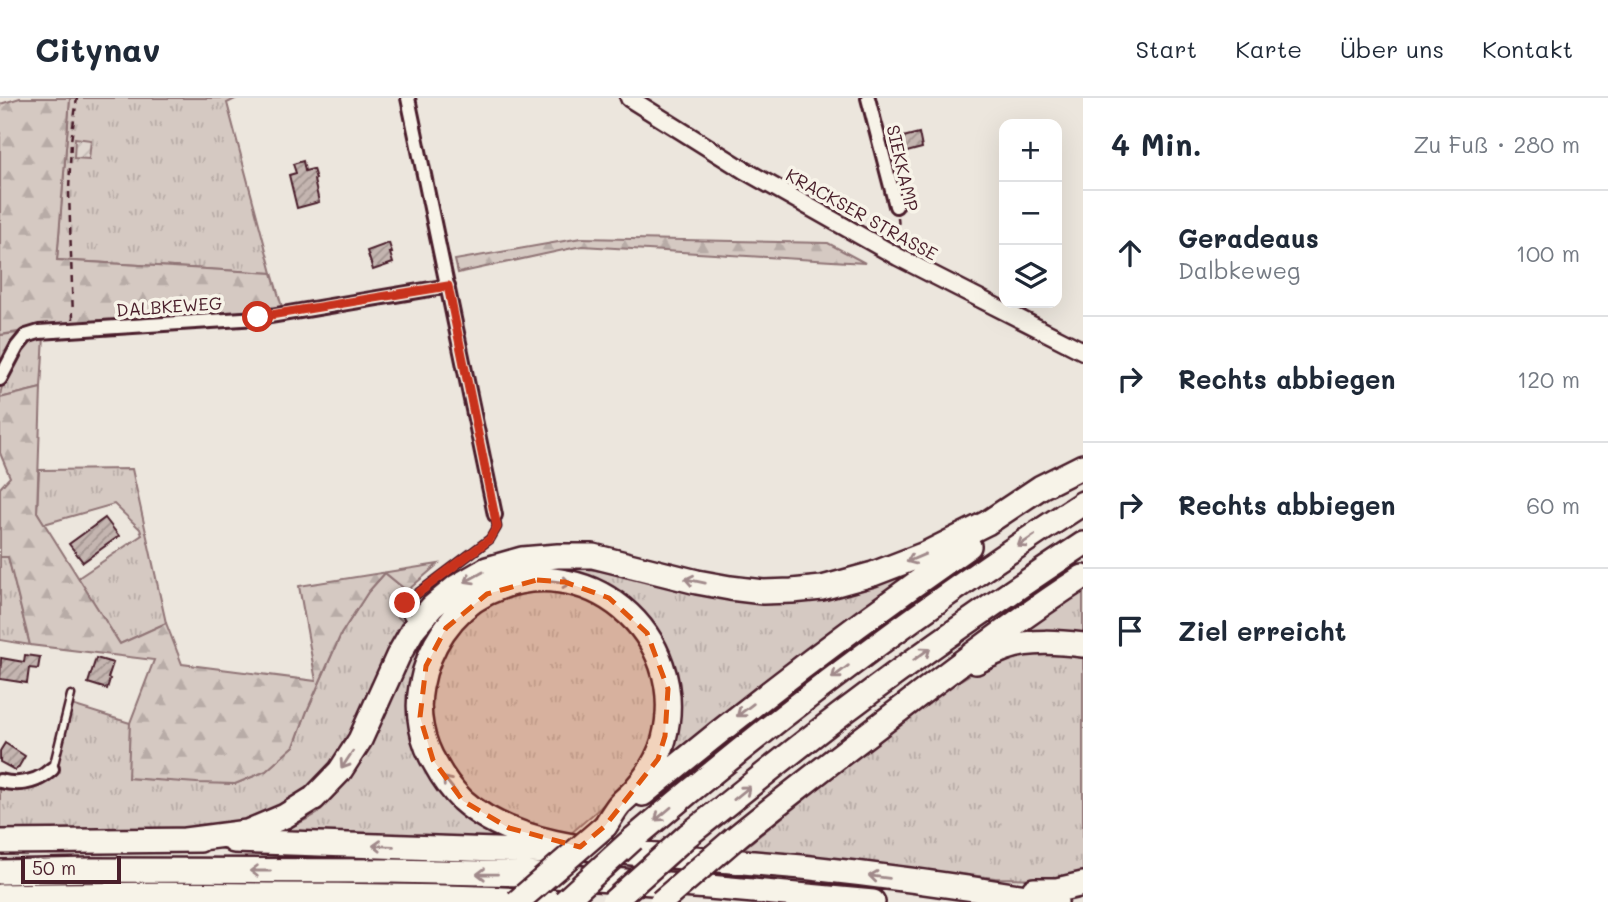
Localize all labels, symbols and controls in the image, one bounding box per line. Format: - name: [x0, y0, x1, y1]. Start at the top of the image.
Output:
- text: Citynav: [35, 27, 160, 70]
- text: Start: [1135, 33, 1197, 64]
- text: Karte: [1235, 33, 1302, 64]
- text: Über uns: [1340, 33, 1444, 64]
- text: Kontakt: [1482, 33, 1573, 64]
- map controls: [999, 119, 1062, 308]
- button: +: [999, 119, 1062, 182]
- street label: SIEKKAMP: [881, 122, 925, 214]
- text: 4 Min.: [1111, 124, 1202, 164]
- text: Zu Fuß · 280 m: [1413, 129, 1580, 159]
- street label: KRACKSER STRASSE: [782, 162, 942, 266]
- button: −: [999, 182, 1062, 245]
- text: Geradeaus: [1178, 221, 1319, 255]
- icon: ahead: [1111, 234, 1149, 272]
- text: 100 m: [1516, 238, 1580, 268]
- button: layers: [999, 245, 1062, 308]
- text: Dalbkeweg: [1178, 255, 1300, 285]
- street label: DALBKEWEG: [115, 290, 223, 322]
- route start: [242, 301, 273, 332]
- icon: right: [1111, 360, 1149, 398]
- text: Rechts abbiegen: [1178, 362, 1395, 396]
- text: 120 m: [1517, 364, 1580, 394]
- icon: right: [1111, 486, 1149, 524]
- text: Rechts abbiegen: [1178, 488, 1395, 522]
- text: 60 m: [1526, 490, 1580, 520]
- one-way arrow: [1017, 533, 1036, 548]
- one-way arrow: [906, 552, 928, 565]
- one-way arrow: [464, 571, 485, 584]
- one-way arrow: [684, 574, 707, 588]
- one-way arrow: [549, 576, 572, 589]
- route end: [389, 587, 420, 618]
- icon: arrive: [1111, 612, 1149, 650]
- text: Ziel erreicht: [1178, 614, 1346, 648]
- one-way arrow: [912, 647, 931, 661]
- one-way arrow: [831, 664, 850, 679]
- one-way arrow: [737, 703, 755, 718]
- one-way arrow: [340, 750, 355, 769]
- one-way arrow: [442, 777, 458, 795]
- one-way arrow: [732, 785, 750, 800]
- one-way arrow: [654, 806, 672, 822]
- one-way arrow: [372, 839, 395, 852]
- scale bar: [21, 853, 121, 885]
- text: 50 m: [32, 855, 76, 880]
- one-way arrow: [248, 864, 271, 877]
- one-way arrow: [476, 867, 499, 880]
- one-way arrow: [868, 870, 891, 883]

